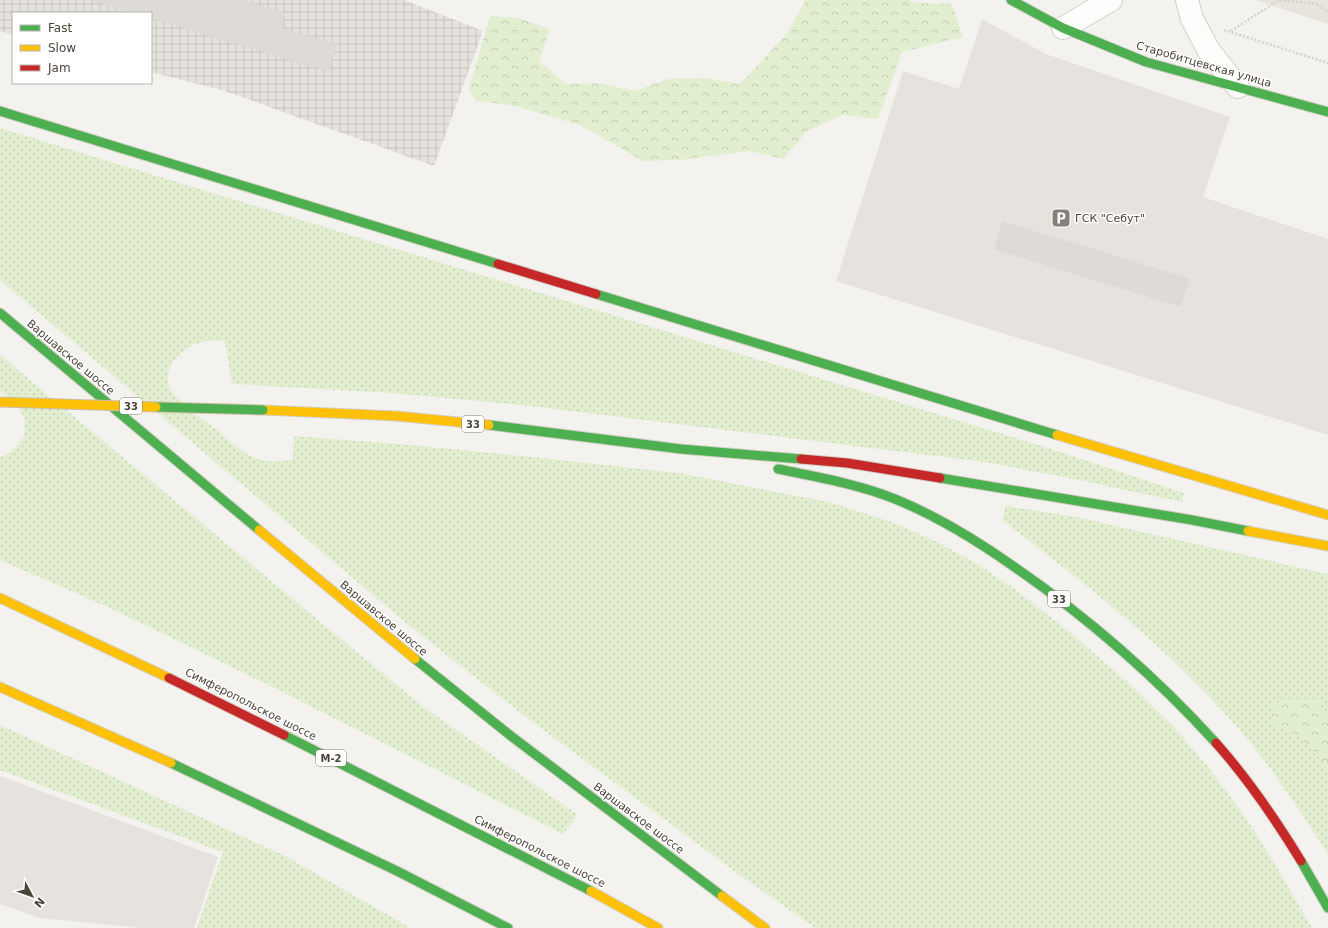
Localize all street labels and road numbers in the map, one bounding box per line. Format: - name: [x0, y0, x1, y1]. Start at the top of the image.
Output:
- street label: Старобитцевская улица: [1135, 39, 1273, 90]
- street label: Варшавское шоссе: [24, 317, 117, 398]
- road number: 33: [120, 398, 142, 414]
- road number: 33: [462, 416, 484, 432]
- street label: Варшавское шоссе: [337, 578, 430, 659]
- road number: 33: [1048, 591, 1070, 607]
- street label: Симферопольское шоссе: [183, 666, 319, 743]
- road number: М-2: [316, 750, 346, 766]
- street label: Варшавское шоссе: [591, 780, 687, 857]
- street label: Симферопольское шоссе: [472, 813, 608, 890]

